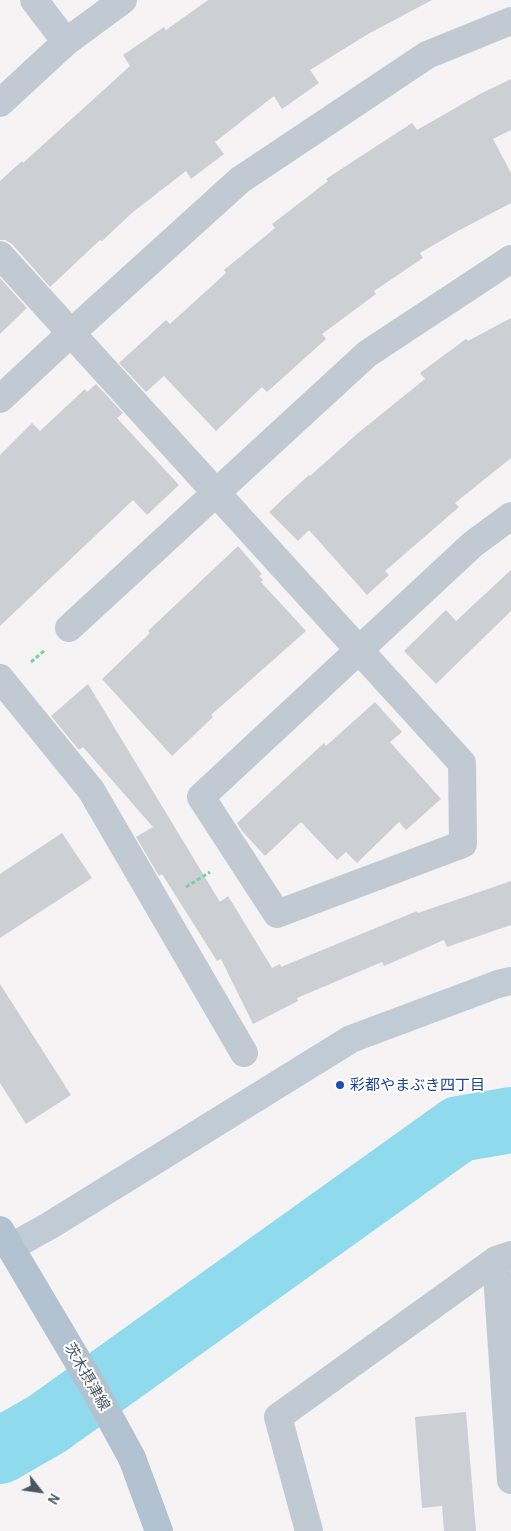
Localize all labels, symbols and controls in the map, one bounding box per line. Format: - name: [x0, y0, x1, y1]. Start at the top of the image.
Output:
- place label: 彩都やまぶき四丁目: [350, 1076, 485, 1094]
- marker: 彩都やまぶき四丁目: [334, 1079, 346, 1091]
- street label: 茨木摂津線: [60, 1340, 114, 1414]
- north arrow: [15, 1466, 65, 1516]
- text: N: [44, 1491, 61, 1506]

